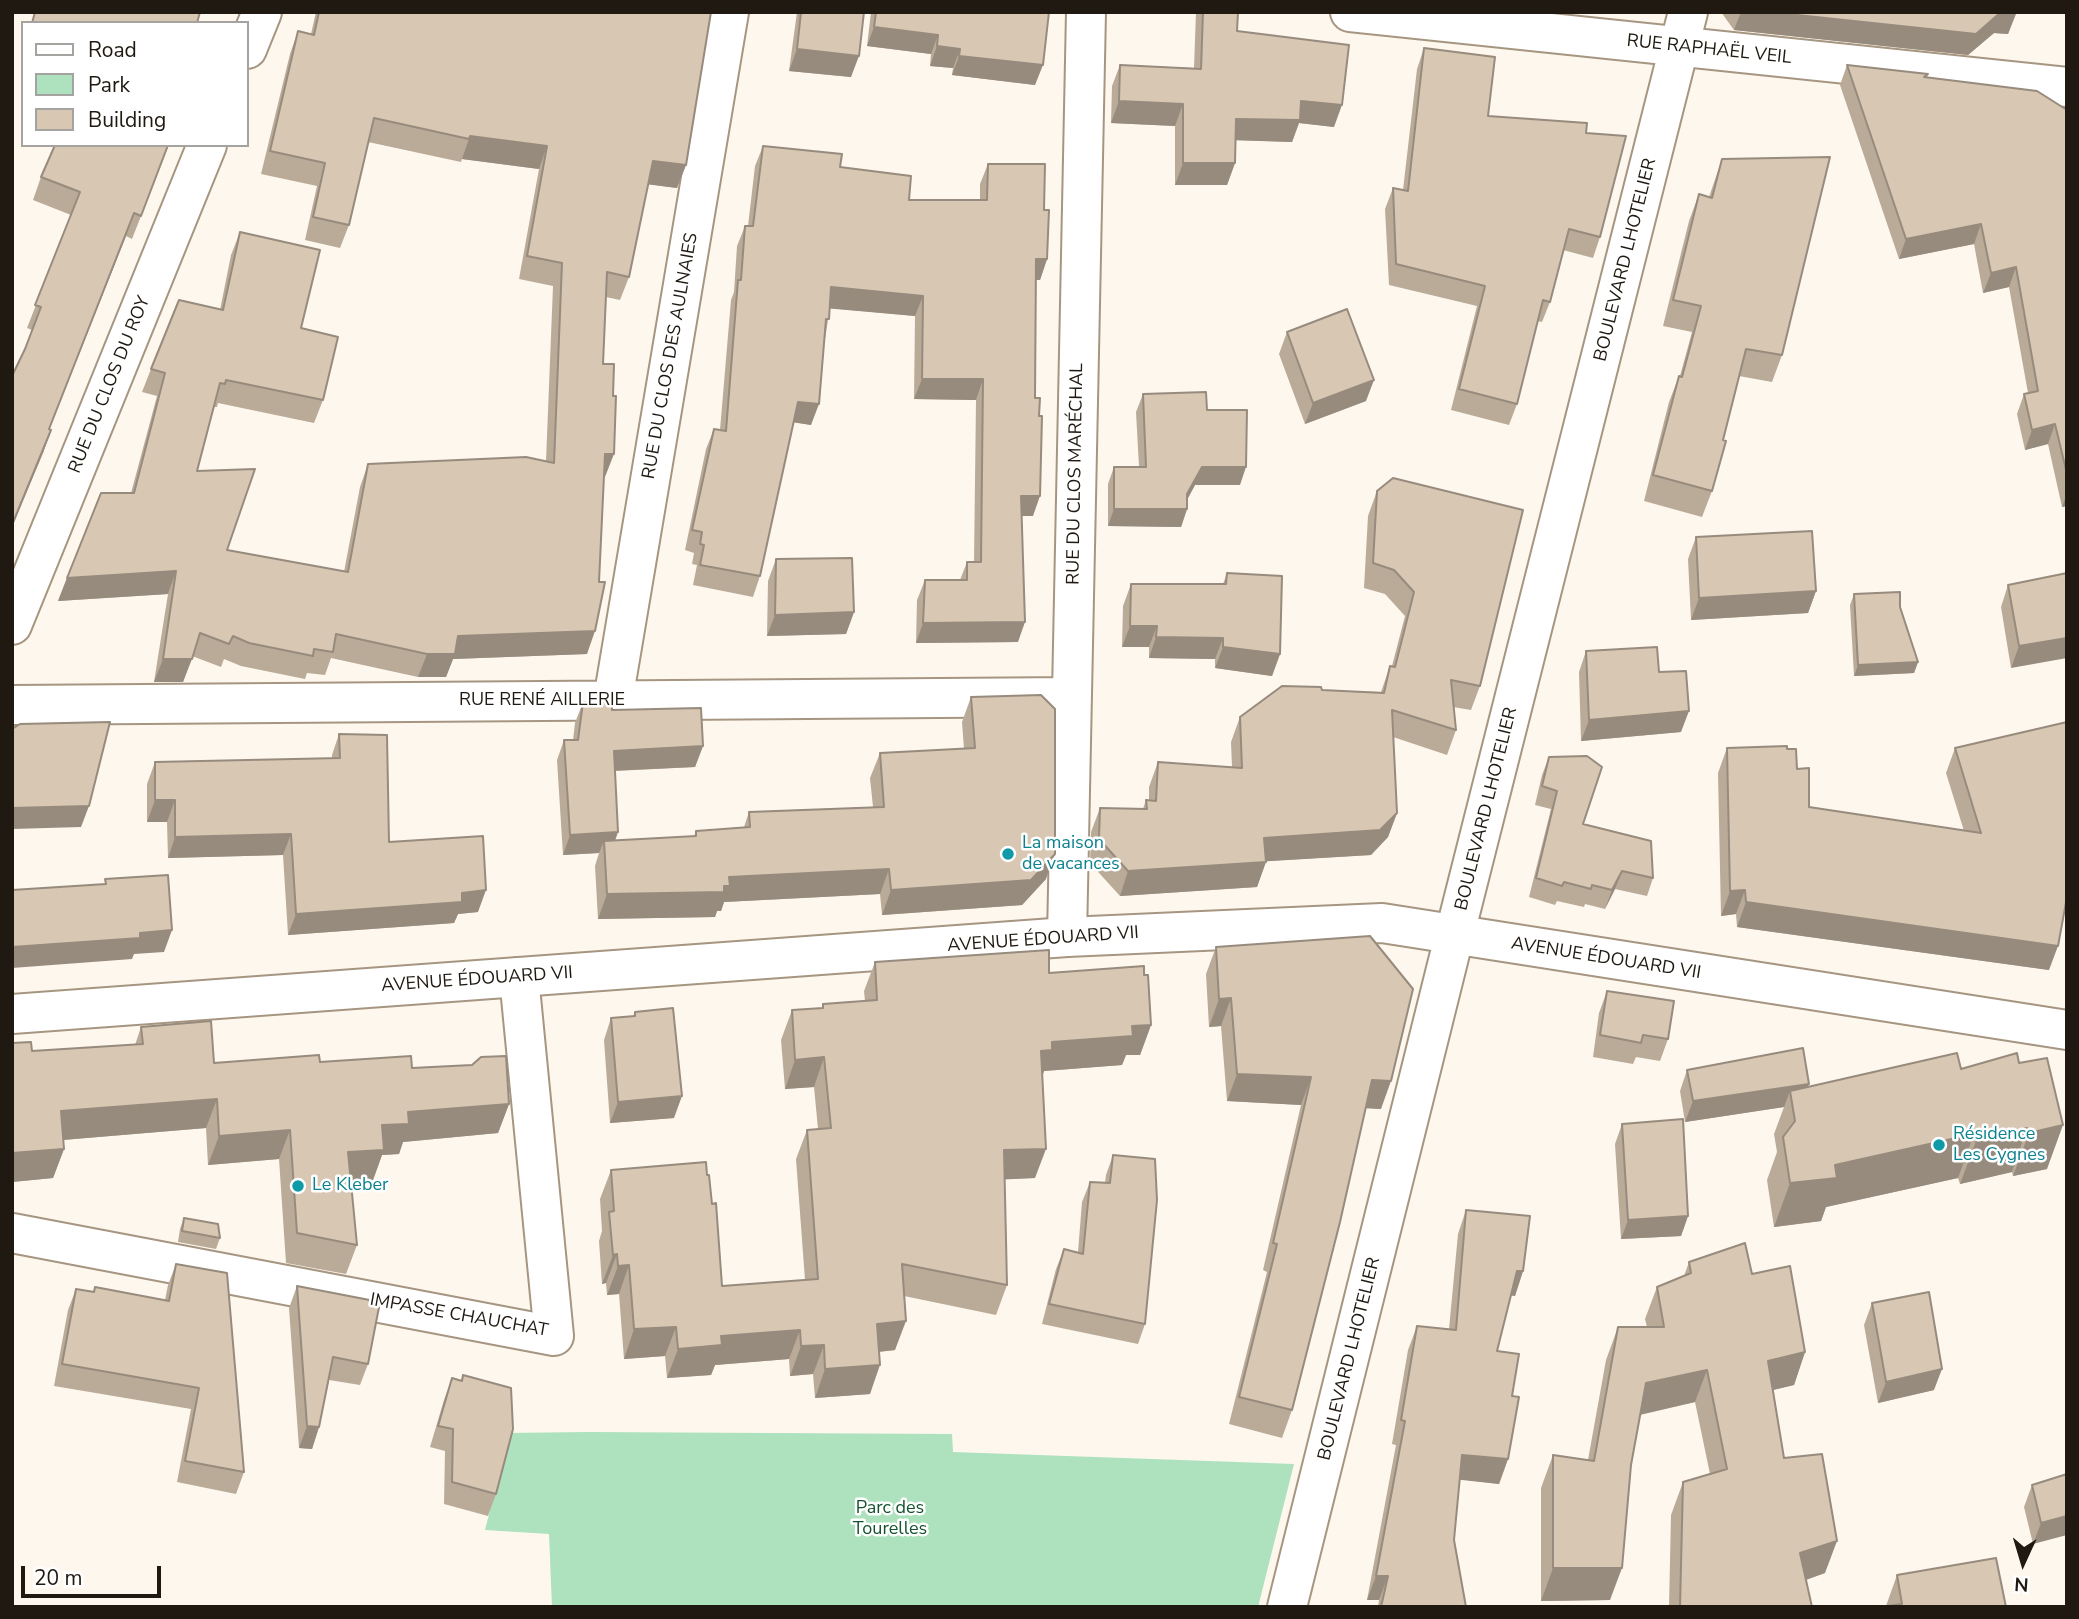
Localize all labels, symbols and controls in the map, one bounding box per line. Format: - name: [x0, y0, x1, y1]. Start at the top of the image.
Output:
- legend: [21, 21, 248, 147]
- street label: RUE RAPHAËL VEIL: [1626, 31, 1792, 69]
- text: Road: [88, 36, 137, 64]
- text: Park: [88, 71, 130, 99]
- text: Building: [88, 106, 166, 134]
- street label: BOULEVARD LHOTELIER: [1590, 156, 1662, 364]
- street label: RUE DU CLOS DES AULNAIES: [639, 231, 703, 481]
- street label: RUE DU CLOS DU ROY: [65, 293, 155, 477]
- street label: RUE DU CLOS MARÉCHAL: [1063, 363, 1089, 585]
- street label: RUE RENÉ AILLERIE: [459, 690, 625, 712]
- street label: BOULEVARD LHOTELIER: [1451, 705, 1523, 913]
- place label: La maison de vacances: [1022, 833, 1120, 876]
- marker: La maison de vacances: [1000, 846, 1016, 862]
- street label: AVENUE ÉDOUARD VII: [946, 923, 1140, 957]
- street label: AVENUE ÉDOUARD VII: [1509, 933, 1703, 985]
- street label: AVENUE ÉDOUARD VII: [380, 963, 574, 997]
- place label: Résidence Les Cygnes: [1953, 1124, 2045, 1166]
- marker: Résidence Les Cygnes: [1931, 1137, 1947, 1153]
- place label: Le Kleber: [312, 1175, 388, 1197]
- marker: Le Kleber: [290, 1178, 306, 1194]
- street label: BOULEVARD LHOTELIER: [1314, 1255, 1386, 1463]
- street label: IMPASSE CHAUCHAT: [368, 1290, 550, 1342]
- park label: Parc des Tourelles: [853, 1498, 927, 1540]
- north arrow: [1988, 1528, 2058, 1598]
- scale bar: [24, 1552, 164, 1596]
- text: 20 m: [34, 1564, 83, 1592]
- text: N: [2014, 1570, 2030, 1597]

